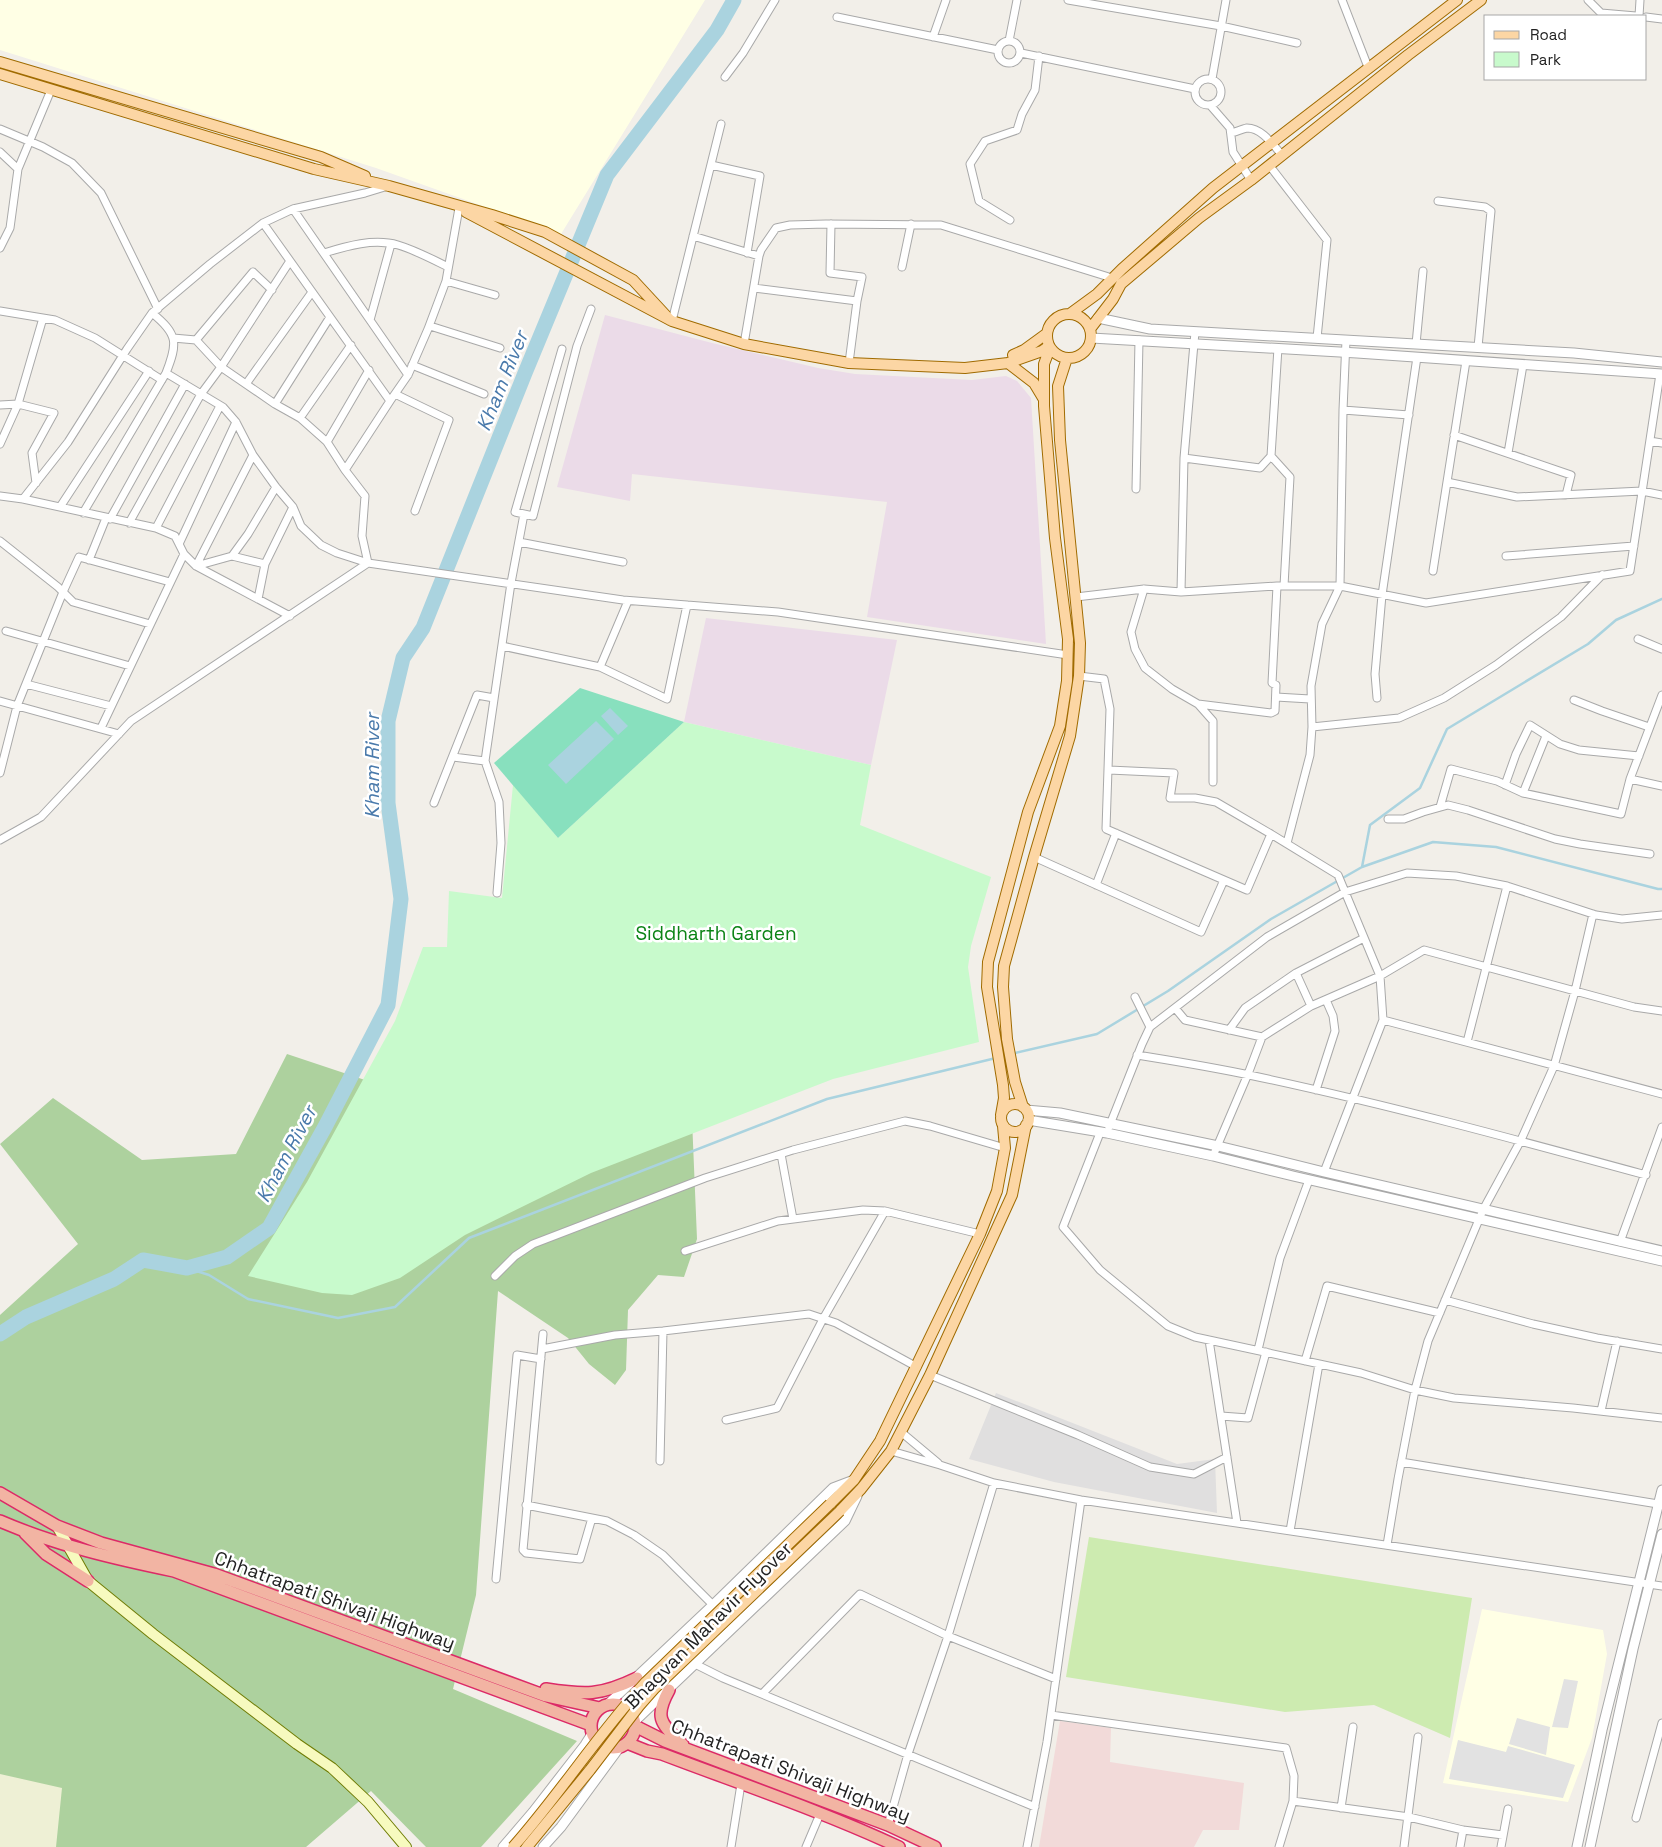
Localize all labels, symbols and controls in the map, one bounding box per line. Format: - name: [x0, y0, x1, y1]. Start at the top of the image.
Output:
- legend: [1484, 15, 1647, 80]
- text: Road: [1530, 25, 1567, 44]
- text: Park: [1530, 50, 1561, 69]
- water label: Kham River: [470, 325, 535, 435]
- water label: Kham River: [359, 711, 385, 819]
- park label: Siddharth Garden: [635, 921, 797, 946]
- water label: Kham River: [250, 1099, 323, 1207]
- street label: Bhagvan Mahavir Flyover: [619, 1536, 797, 1714]
- street label: Chhatrapati Shivaji Highway: [211, 1545, 459, 1656]
- street label: Chhatrapati Shivaji Highway: [668, 1713, 914, 1828]

